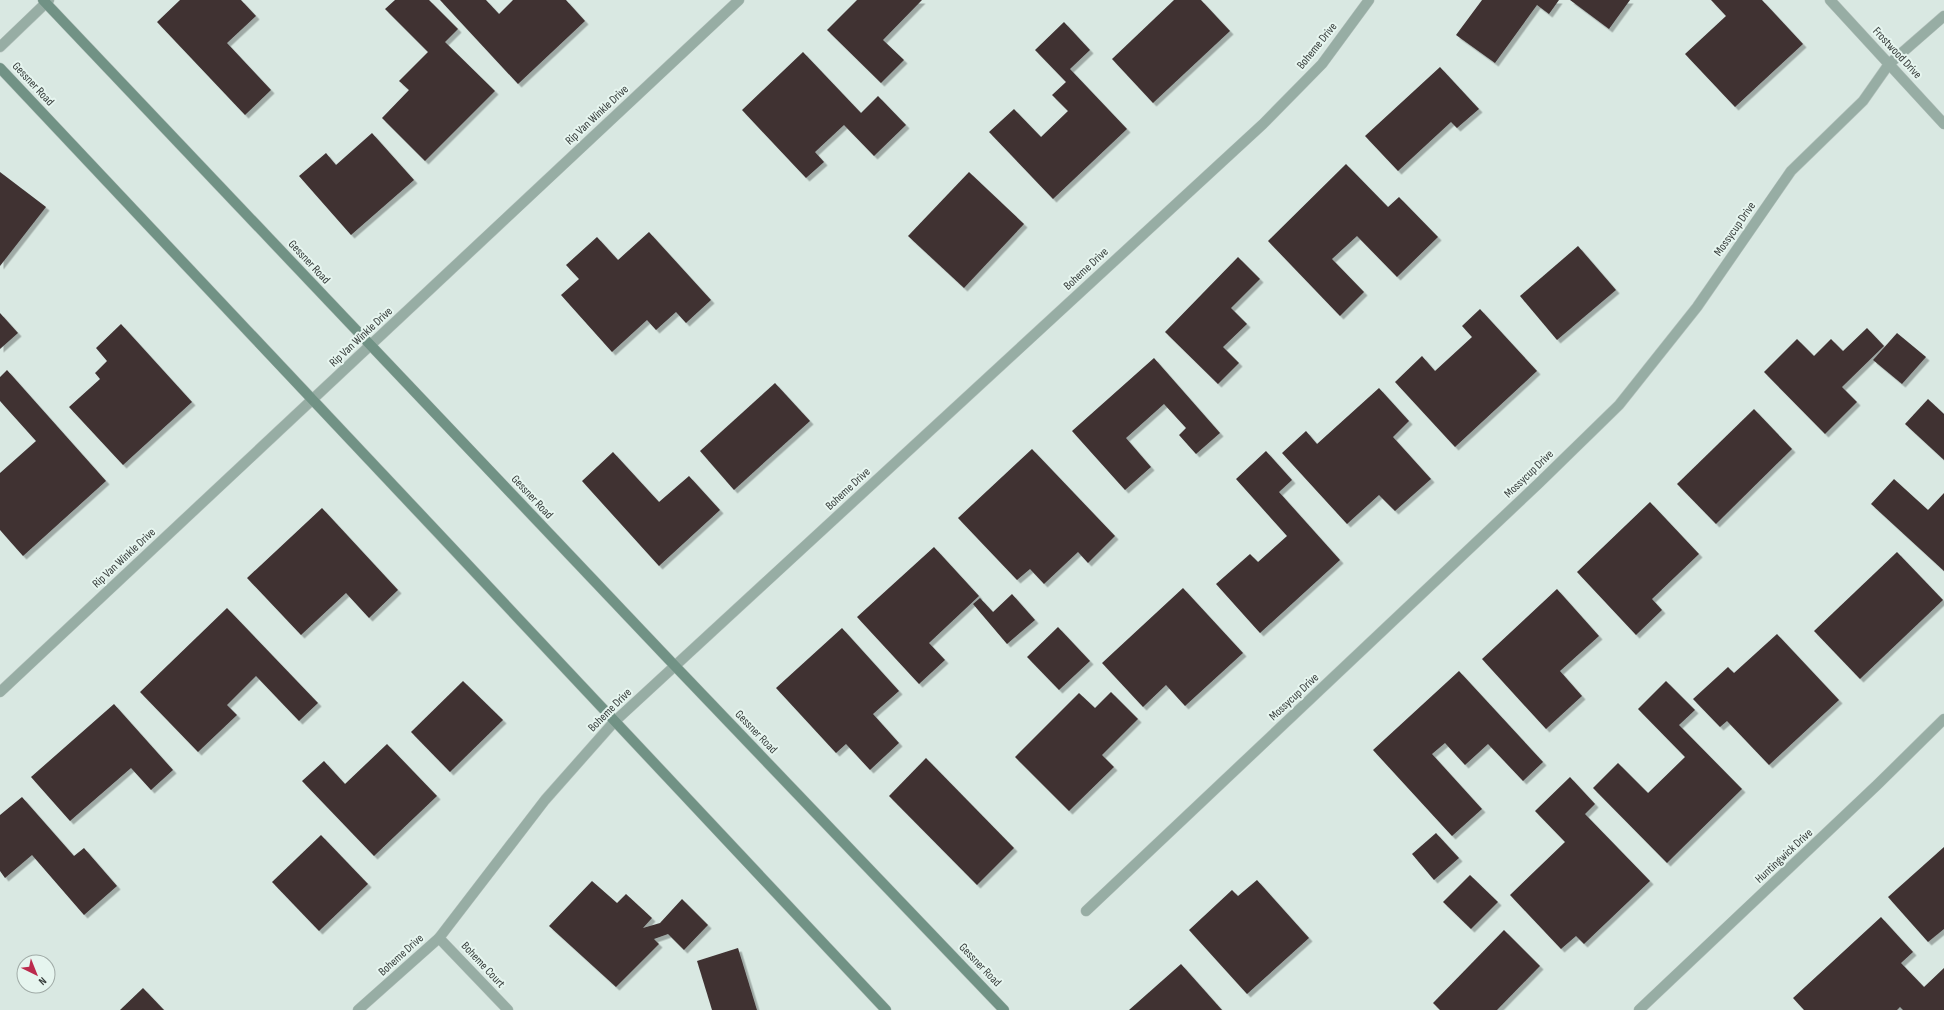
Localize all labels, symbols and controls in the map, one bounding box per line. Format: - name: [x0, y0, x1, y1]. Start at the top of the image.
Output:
- street label: Boheme Drive: [1294, 20, 1340, 72]
- street label: Frostwood Drive: [1869, 24, 1925, 82]
- street label: Gessner Road: [9, 59, 57, 109]
- street label: Rip Van Winkle Drive: [562, 82, 632, 148]
- street label: Mossycup Drive: [1711, 199, 1759, 259]
- street label: Gessner Road: [285, 237, 333, 287]
- street label: Boheme Drive: [1061, 244, 1112, 293]
- street label: Rip Van Winkle Drive: [326, 304, 396, 370]
- street label: Mossycup Drive: [1501, 447, 1557, 501]
- street label: Boheme Drive: [823, 464, 874, 513]
- street label: Gessner Road: [508, 472, 556, 522]
- street label: Rip Van Winkle Drive: [89, 525, 159, 591]
- street label: Mossycup Drive: [1266, 670, 1322, 724]
- street label: Boheme Drive: [585, 685, 635, 735]
- street label: Gessner Road: [732, 707, 780, 757]
- street label: Huntingwick Drive: [1752, 825, 1816, 886]
- street label: Boheme Drive: [375, 931, 427, 979]
- street label: Boheme Court: [458, 939, 508, 991]
- street label: Gessner Road: [956, 940, 1004, 990]
- north arrow: [16, 954, 56, 994]
- text: N: [36, 974, 49, 988]

